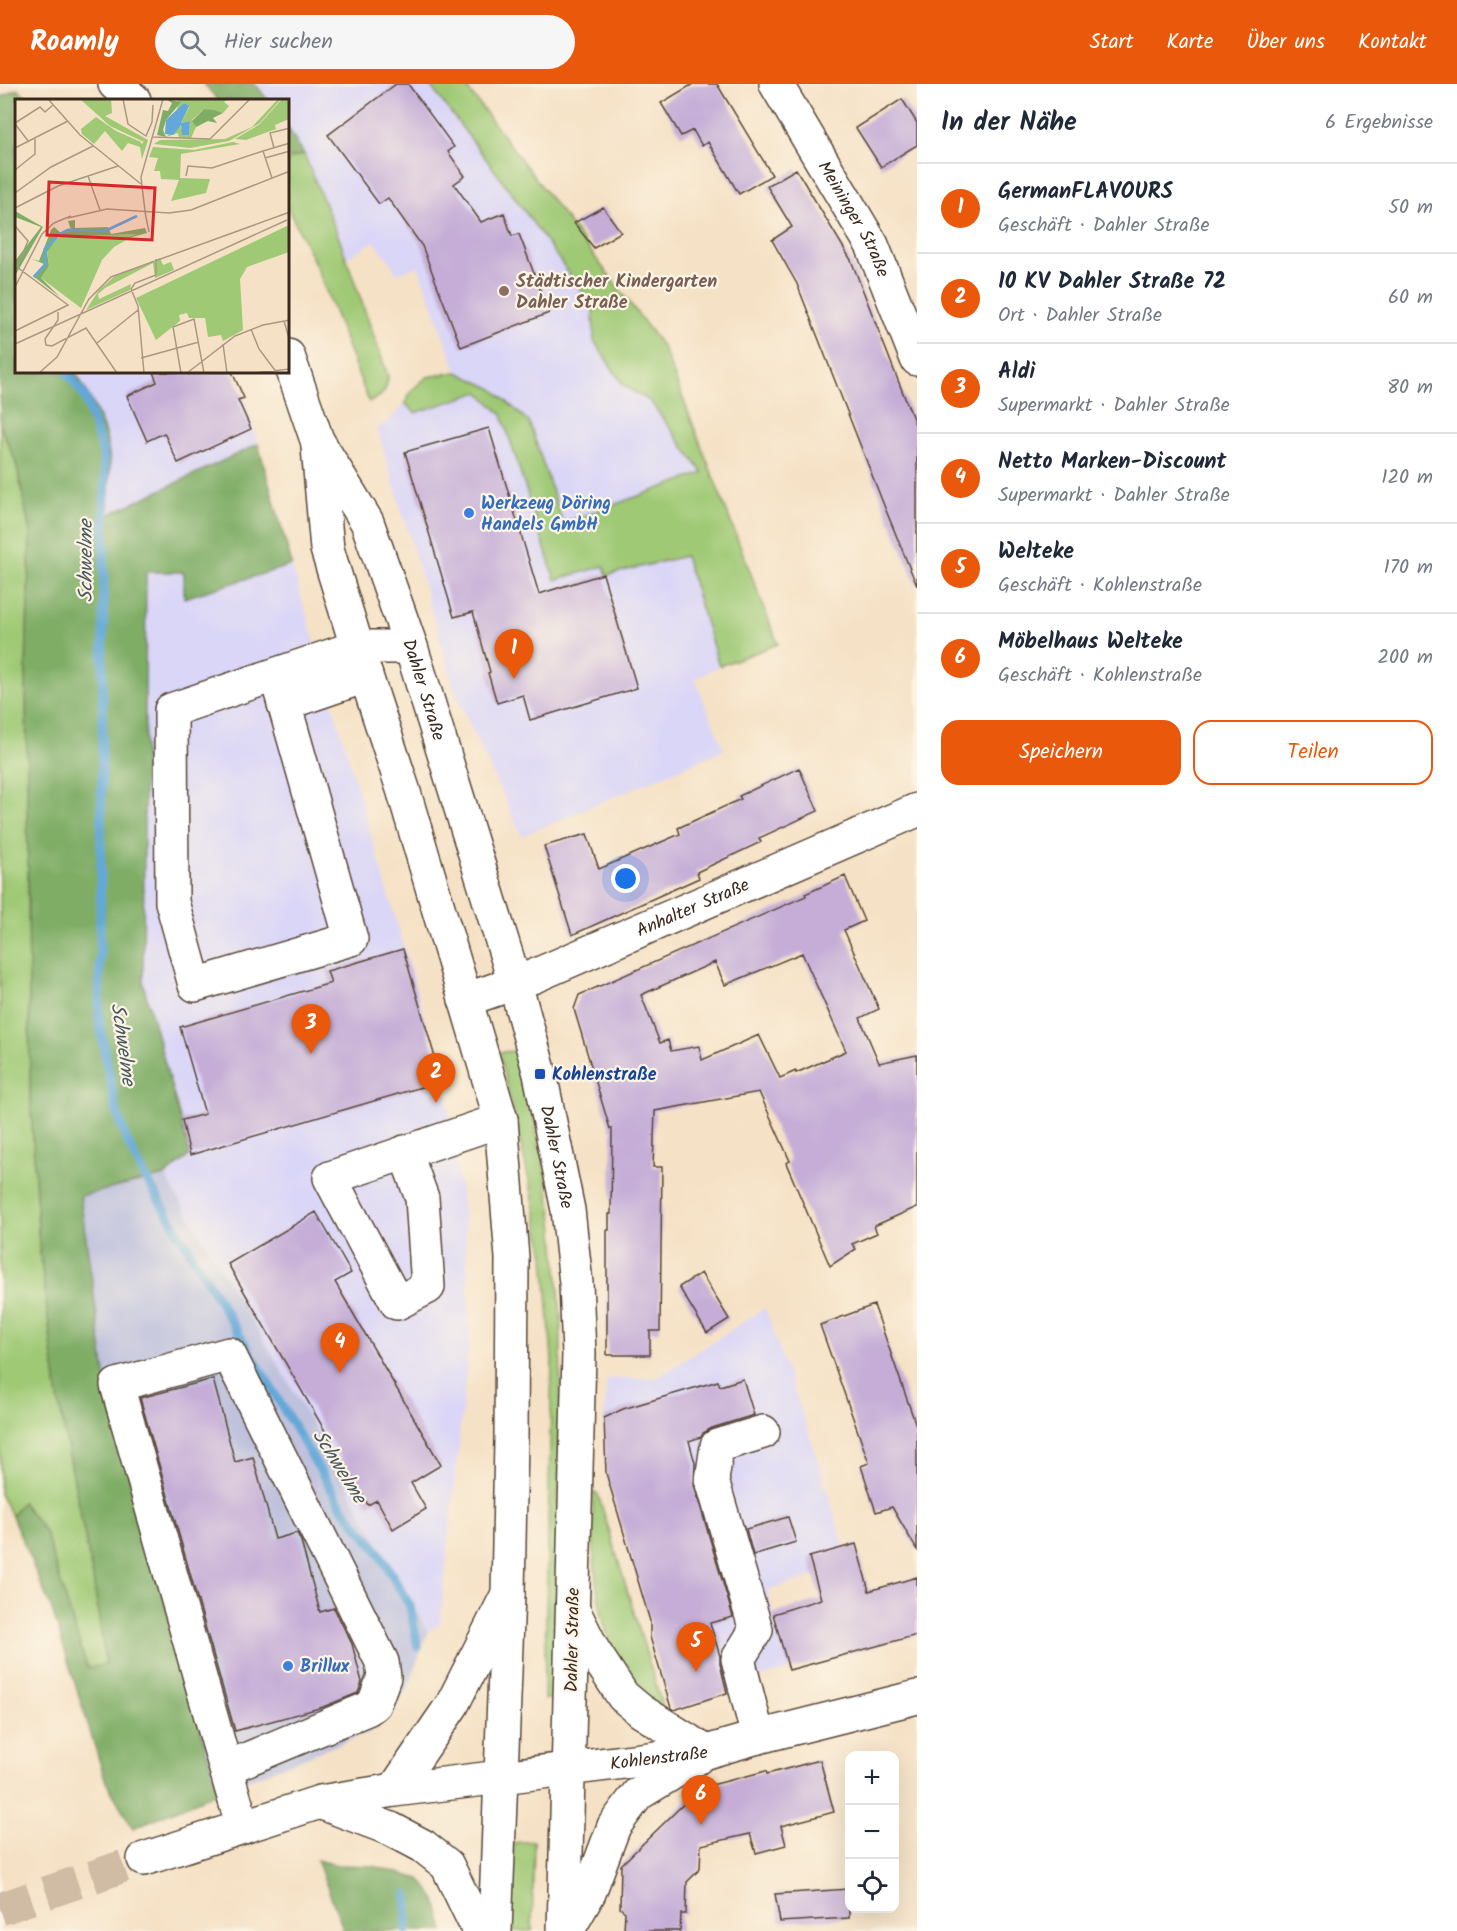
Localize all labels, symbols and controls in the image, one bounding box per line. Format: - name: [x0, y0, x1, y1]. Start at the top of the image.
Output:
- search box: [155, 15, 575, 69]
- text: Roamly: [30, 20, 119, 65]
- text: Hier suchen: [224, 25, 333, 60]
- icon: search: [176, 26, 209, 59]
- text: Start: [1089, 26, 1134, 59]
- text: Karte: [1167, 26, 1213, 59]
- text: Über uns: [1246, 26, 1325, 59]
- text: Kontakt: [1358, 26, 1427, 59]
- inset map: [15, 99, 290, 374]
- text: In der Nähe: [941, 102, 1077, 144]
- text: 6 Ergebnisse: [1325, 107, 1433, 139]
- street label: Meininger Straße: [809, 156, 896, 282]
- text: GermanFLAVOURS: [998, 175, 1173, 210]
- text: 1: [957, 192, 964, 224]
- text: 50 m: [1388, 192, 1433, 224]
- text: Geschäft · Dahler Straße: [998, 210, 1209, 242]
- text: 10 KV Dahler Straße 72: [998, 265, 1226, 300]
- place label: Städtischer Kindergarten Dahler Straße: [516, 268, 717, 318]
- text: 2: [955, 282, 966, 314]
- text: 60 m: [1388, 282, 1433, 314]
- marker: Städtischer Kindergarten Dahler Straße: [497, 284, 511, 298]
- text: Ort · Dahler Straße: [998, 300, 1162, 332]
- text: Aldi: [998, 355, 1035, 390]
- text: 3: [955, 372, 966, 404]
- text: 80 m: [1387, 372, 1433, 404]
- text: Supermarkt · Dahler Straße: [998, 390, 1230, 422]
- text: Netto Marken-Discount: [998, 445, 1226, 480]
- text: 4: [955, 462, 966, 494]
- text: 120 m: [1381, 462, 1433, 494]
- text: Supermarkt · Dahler Straße: [998, 480, 1230, 512]
- place label: Werkzeug Döring Handels GmbH: [481, 490, 611, 540]
- marker: Werkzeug Döring Handels GmbH: [462, 506, 476, 520]
- water label: Schwelme: [71, 518, 103, 602]
- text: Welteke: [998, 535, 1074, 570]
- text: 5: [955, 552, 966, 584]
- text: 170 m: [1384, 552, 1433, 584]
- text: Geschäft · Kohlenstraße: [998, 570, 1202, 602]
- text: Möbelhaus Welteke: [998, 625, 1183, 660]
- pin: 1: [494, 630, 534, 679]
- street label: Dahler Straße: [393, 635, 452, 744]
- text: 6: [955, 642, 966, 674]
- text: 200 m: [1377, 642, 1433, 674]
- text: Geschäft · Kohlenstraße: [998, 660, 1202, 692]
- button: Speichern: [941, 720, 1181, 785]
- button: Teilen: [1193, 720, 1433, 785]
- your location: [611, 864, 640, 893]
- street label: Anhalter Straße: [632, 871, 755, 946]
- water label: Schwelme: [100, 1001, 144, 1089]
- pin: 3: [292, 1004, 330, 1054]
- pin: 2: [416, 1054, 456, 1103]
- place label: Kohlenstraße: [552, 1061, 657, 1090]
- marker: Kohlenstraße: [533, 1067, 547, 1081]
- street label: Dahler Straße: [531, 1103, 580, 1211]
- pin: 4: [320, 1324, 360, 1373]
- water label: Schwelme: [303, 1424, 375, 1512]
- street label: Dahler Straße: [558, 1587, 589, 1693]
- pin: 5: [676, 1622, 716, 1672]
- place label: Brillux: [300, 1653, 350, 1682]
- marker: Brillux: [281, 1659, 295, 1673]
- street label: Kohlenstraße: [608, 1739, 710, 1780]
- map controls: [845, 1751, 899, 1913]
- button: +: [845, 1751, 899, 1805]
- pin: 6: [682, 1776, 720, 1825]
- button: −: [845, 1805, 899, 1859]
- button: locate: [845, 1859, 899, 1913]

